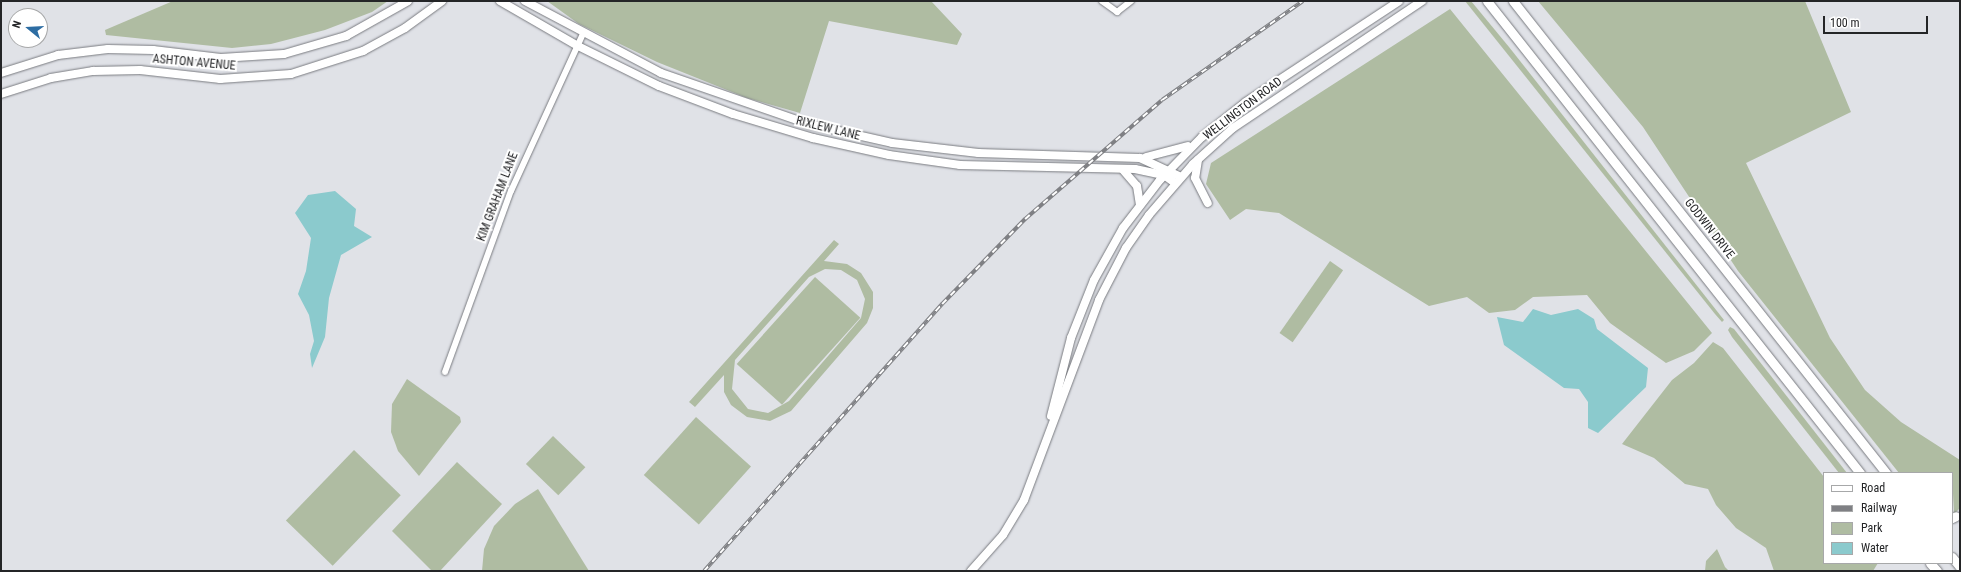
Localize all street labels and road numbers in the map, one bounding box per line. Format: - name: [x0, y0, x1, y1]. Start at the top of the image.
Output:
- street label: ASHTON AVENUE: [152, 52, 236, 74]
- street label: WELLINGTON ROAD: [1201, 75, 1285, 143]
- street label: RIXLEW LANE: [794, 114, 862, 144]
- street label: KIM GRAHAM LANE: [474, 150, 522, 244]
- street label: GODWIN DRIVE: [1681, 196, 1737, 262]

